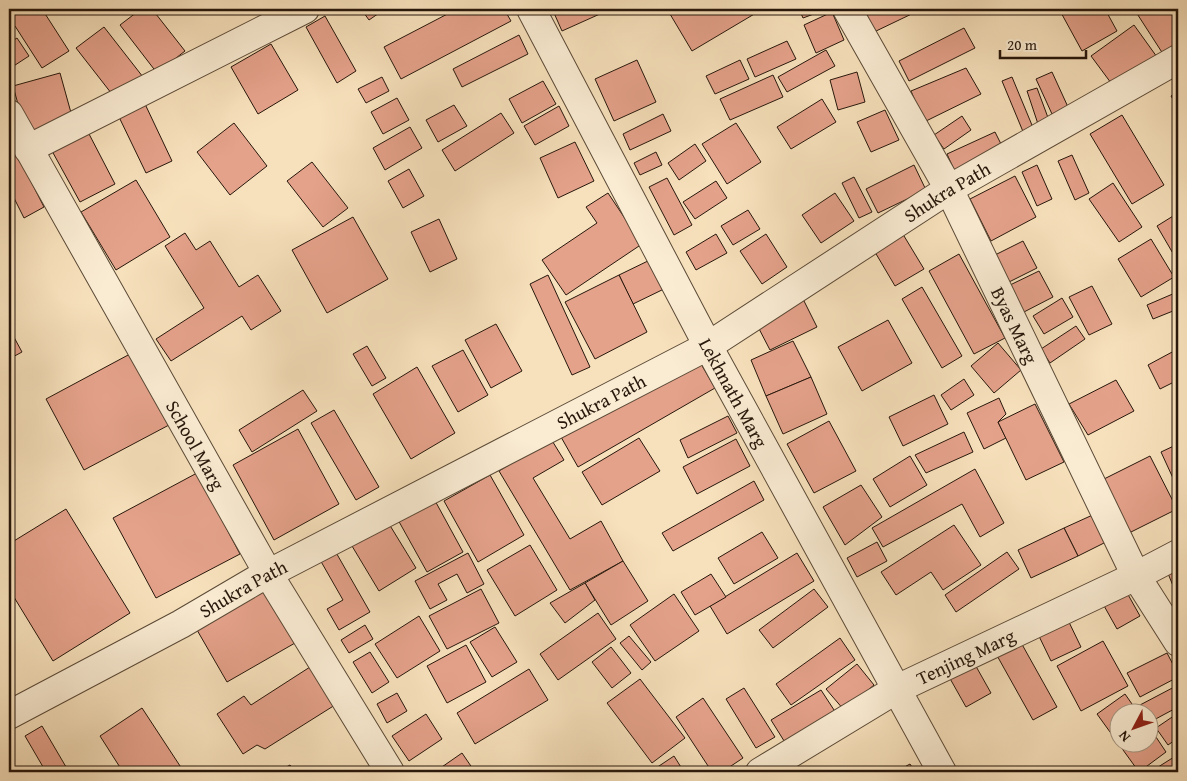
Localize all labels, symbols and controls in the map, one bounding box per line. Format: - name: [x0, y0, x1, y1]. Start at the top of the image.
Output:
- scale bar: [1000, 28, 1086, 60]
- text: 20 m: [1007, 34, 1038, 55]
- street label: Shukra Path: [898, 154, 996, 229]
- street label: Byas Marg: [984, 282, 1046, 369]
- street label: Lekhnath Marg: [692, 333, 775, 453]
- street label: Shukra Path: [551, 366, 651, 436]
- street label: School Marg: [159, 395, 232, 495]
- street label: Shukra Path: [194, 552, 292, 625]
- street label: Tenjing Marg: [912, 621, 1020, 692]
- north arrow: [1110, 704, 1160, 754]
- text: N: [1113, 726, 1135, 747]

